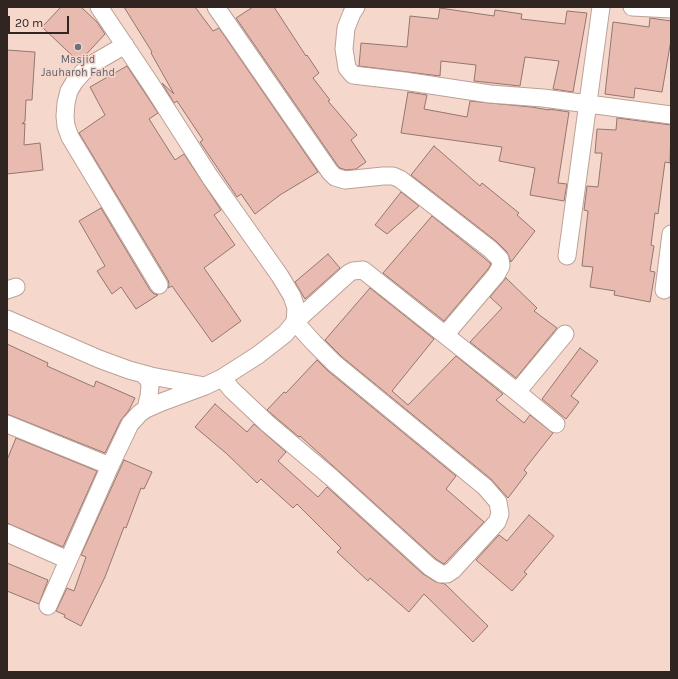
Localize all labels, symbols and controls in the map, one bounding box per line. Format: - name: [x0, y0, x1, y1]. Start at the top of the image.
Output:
- scale bar: [10, 8, 71, 34]
- text: 20 m: [15, 16, 43, 30]
- marker: Masjid Jauharoh Fahd: [73, 42, 83, 52]
- place label: Masjid Jauharoh Fahd: [41, 53, 115, 79]

